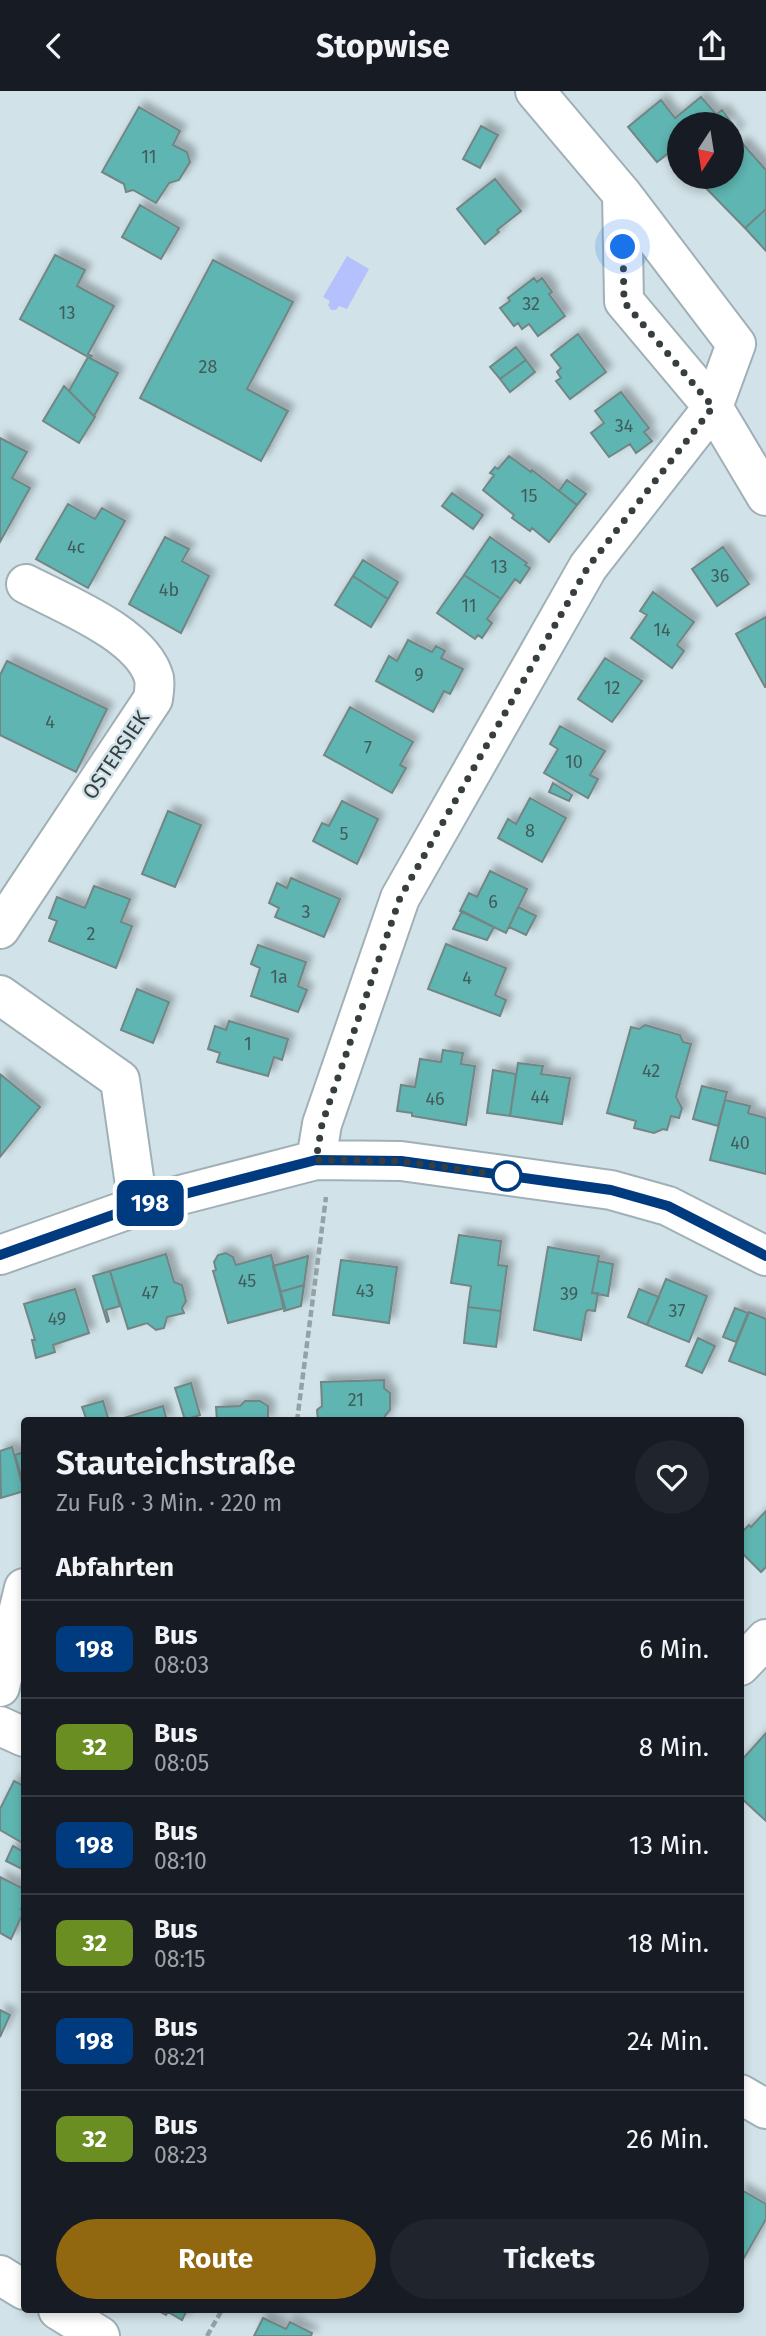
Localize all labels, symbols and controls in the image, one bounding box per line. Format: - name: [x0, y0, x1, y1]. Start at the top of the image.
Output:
- icon: back: [35, 27, 73, 65]
- text: Stopwise: [316, 27, 450, 65]
- icon: share: [693, 27, 731, 65]
- north arrow: [667, 112, 744, 189]
- map controls: [667, 112, 744, 189]
- house number: 11: [141, 146, 157, 168]
- your location: [605, 229, 640, 264]
- house number: 32: [522, 293, 540, 315]
- house number: 13: [59, 302, 75, 324]
- house number: 28: [199, 356, 217, 378]
- house number: 34: [615, 415, 634, 437]
- house number: 15: [521, 485, 537, 507]
- house number: 4c: [67, 536, 85, 558]
- house number: 13: [491, 556, 507, 578]
- house number: 36: [711, 565, 729, 587]
- house number: 4b: [159, 579, 179, 601]
- house number: 11: [461, 595, 477, 617]
- house number: 14: [653, 619, 671, 641]
- house number: 9: [414, 664, 424, 686]
- house number: 12: [604, 677, 620, 699]
- street label: OSTERSIEK: [77, 705, 155, 804]
- house number: 4: [45, 711, 55, 733]
- house number: 7: [364, 737, 372, 759]
- house number: 10: [565, 751, 583, 773]
- house number: 8: [525, 820, 535, 842]
- house number: 5: [339, 823, 349, 845]
- house number: 6: [488, 891, 498, 913]
- house number: 3: [302, 901, 310, 923]
- house number: 2: [87, 923, 96, 945]
- house number: 1a: [270, 966, 288, 988]
- house number: 4: [462, 967, 472, 989]
- house number: 1: [244, 1033, 252, 1055]
- house number: 42: [642, 1060, 660, 1082]
- house number: 44: [530, 1086, 550, 1108]
- house number: 46: [425, 1088, 445, 1110]
- house number: 40: [730, 1132, 750, 1154]
- unlabelled marker: [492, 1161, 522, 1191]
- line badge: 198: [110, 1180, 190, 1226]
- text: 198: [131, 1189, 169, 1217]
- house number: 45: [238, 1270, 256, 1292]
- house number: 43: [356, 1280, 374, 1302]
- house number: 47: [141, 1282, 159, 1304]
- house number: 39: [560, 1283, 578, 1305]
- house number: 37: [669, 1300, 685, 1322]
- house number: 49: [48, 1308, 66, 1330]
- house number: 21: [348, 1389, 364, 1411]
- button: heart: [635, 1440, 709, 1514]
- text: Stauteichstraße: [56, 1443, 296, 1483]
- text: Zu Fuß · 3 Min. · 220 m: [56, 1489, 282, 1517]
- text: Abfahrten: [56, 1552, 174, 1583]
- text: Bus: [154, 1620, 197, 1651]
- text: 6 Min.: [639, 1634, 709, 1665]
- text: 198: [75, 1635, 114, 1663]
- text: 08:03: [154, 1651, 209, 1679]
- text: Bus: [154, 1718, 197, 1749]
- text: 8 Min.: [639, 1732, 709, 1763]
- text: 32: [82, 1733, 107, 1761]
- text: 08:05: [154, 1749, 209, 1777]
- text: Bus: [154, 1816, 197, 1847]
- text: 13 Min.: [629, 1830, 709, 1861]
- text: 198: [75, 1831, 114, 1859]
- text: 08:10: [154, 1847, 207, 1875]
- text: Bus: [154, 1914, 197, 1945]
- text: 18 Min.: [627, 1928, 709, 1959]
- text: 32: [82, 1929, 107, 1957]
- text: 08:15: [154, 1945, 206, 1973]
- text: Bus: [154, 2012, 197, 2043]
- text: 24 Min.: [627, 2026, 709, 2057]
- text: 198: [75, 2027, 114, 2055]
- text: 08:21: [154, 2043, 206, 2071]
- text: Bus: [154, 2110, 197, 2141]
- text: 26 Min.: [626, 2124, 709, 2155]
- text: 32: [82, 2125, 107, 2153]
- text: 08:23: [154, 2141, 208, 2169]
- button: Route: [56, 2219, 376, 2299]
- button: Tickets: [390, 2219, 709, 2299]

